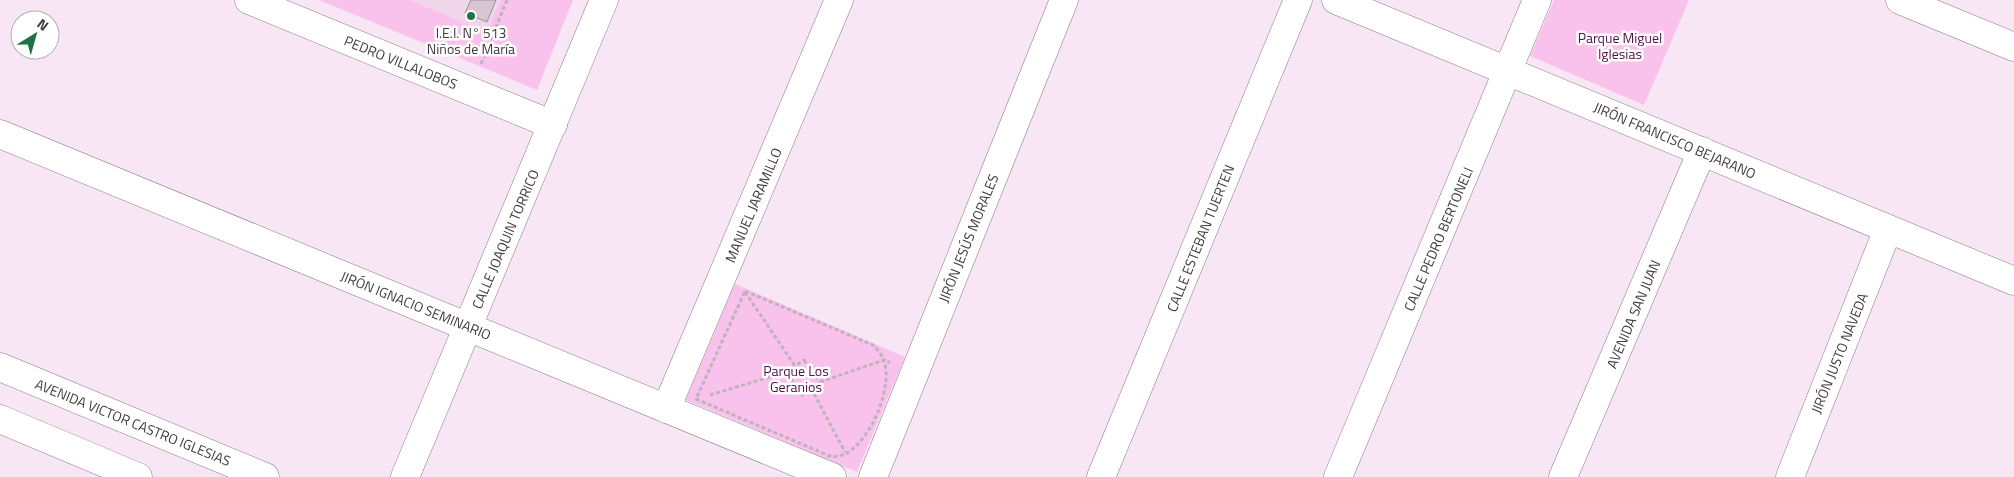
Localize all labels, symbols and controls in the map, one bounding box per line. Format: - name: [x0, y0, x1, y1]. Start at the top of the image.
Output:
- north arrow: [10, 10, 60, 60]
- marker: I.E.I. N° 513 Niños de María: [465, 10, 477, 22]
- text: N: [33, 13, 53, 36]
- place label: I.E.I. N° 513 Niños de María: [427, 22, 515, 59]
- park label: Parque Miguel Iglesias: [1578, 27, 1662, 64]
- street label: PEDRO VILLALOBOS: [341, 30, 461, 94]
- street label: JIRÓN FRANCISCO BEJARANO: [1591, 96, 1759, 184]
- street label: MANUEL JARAMILLO: [719, 144, 787, 266]
- street label: CALLE ESTEBAN TUERTEN: [1161, 161, 1239, 315]
- street label: CALLE PEDRO BERTONELI: [1398, 164, 1478, 314]
- street label: CALLE JOAQUIN TORRICO: [466, 166, 544, 312]
- street label: JIRÓN JESÚS MORALES: [933, 171, 1003, 305]
- street label: AVENIDA SAN JUAN: [1601, 256, 1665, 372]
- street label: JIRÓN IGNACIO SEMINARIO: [338, 265, 494, 345]
- street label: JIRÓN JUSTO NAVEDA: [1805, 289, 1873, 416]
- park label: Parque Los Geranios: [763, 360, 829, 397]
- street label: AVENIDA VICTOR CASTRO IGLESIAS: [32, 373, 234, 471]

